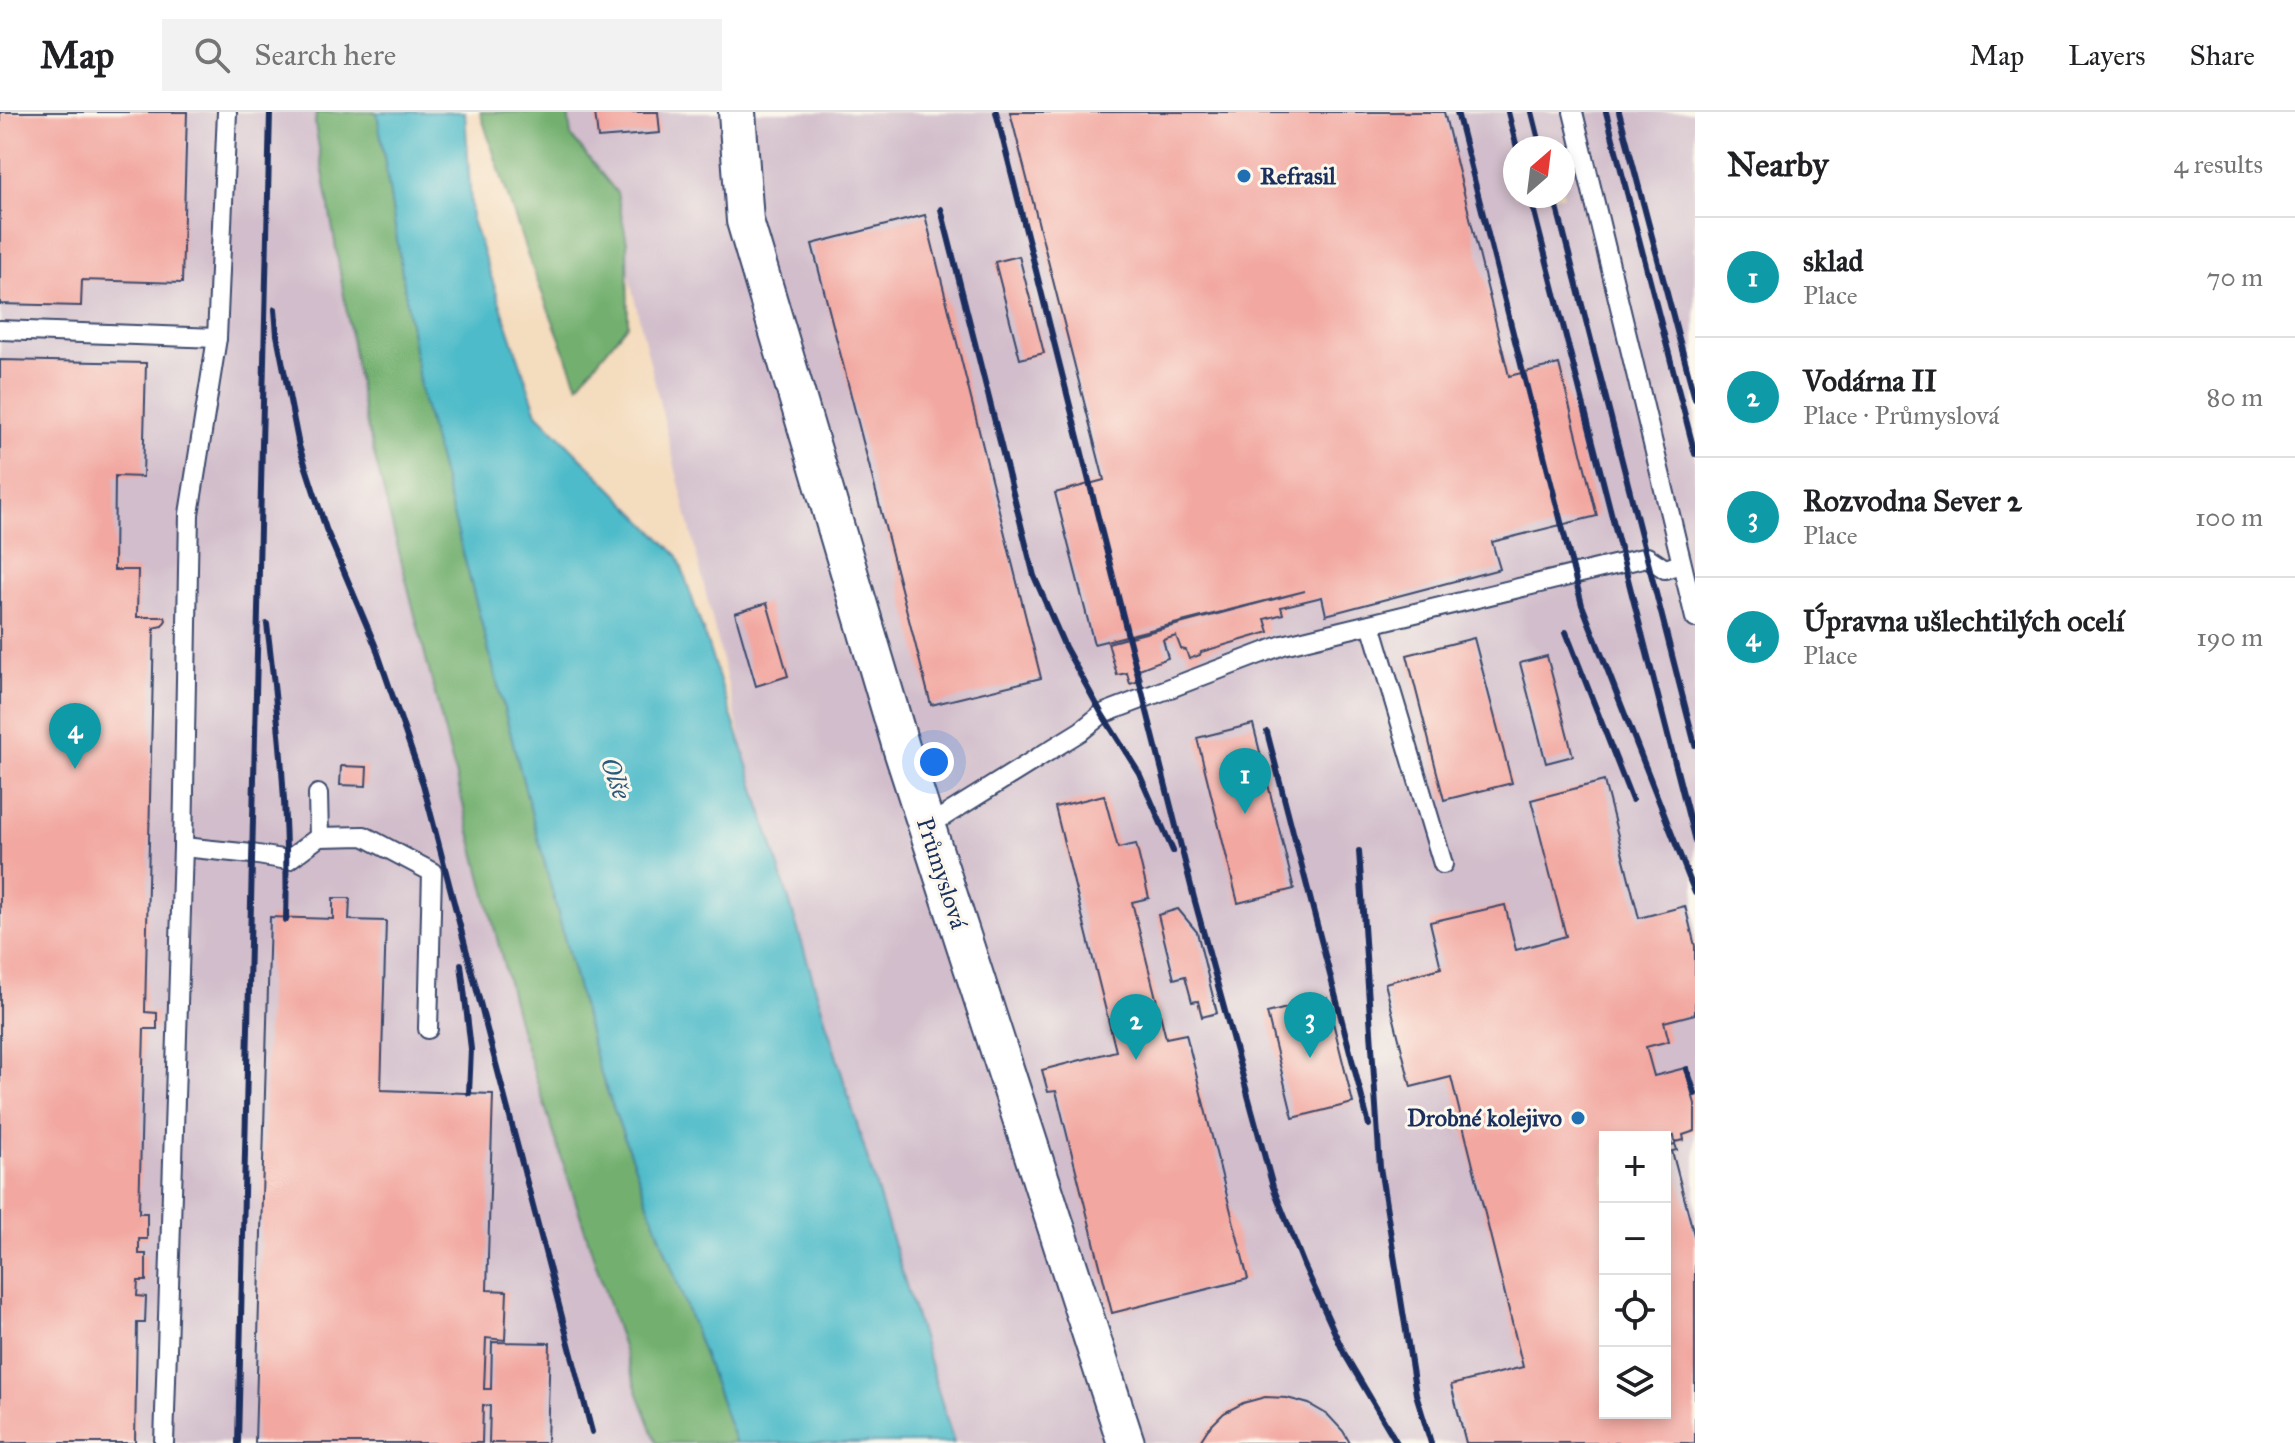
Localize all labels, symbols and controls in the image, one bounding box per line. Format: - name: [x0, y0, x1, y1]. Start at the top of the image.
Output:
- search box: [162, 19, 722, 91]
- text: Map: [40, 32, 114, 78]
- icon: search: [190, 33, 234, 77]
- text: Search here: [254, 37, 396, 73]
- text: Map: [1969, 38, 2024, 73]
- text: Layers: [2068, 38, 2146, 73]
- text: Share: [2190, 38, 2255, 73]
- north arrow: [1503, 136, 1575, 208]
- text: Nearby: [1727, 144, 1829, 185]
- text: 4 results: [2174, 148, 2263, 180]
- place label: Refrasil: [1260, 161, 1336, 191]
- marker: Refrasil: [1235, 167, 1253, 185]
- text: sklad: [1803, 243, 1864, 279]
- text: 1: [1748, 261, 1758, 293]
- text: 70 m: [2207, 261, 2263, 293]
- text: Place: [1803, 279, 1858, 311]
- text: Vodárna II: [1803, 363, 1937, 399]
- text: 2: [1747, 381, 1759, 413]
- text: 80 m: [2207, 381, 2263, 413]
- text: Place · Průmyslová: [1803, 399, 1999, 431]
- text: Rozvodna Sever 2: [1803, 483, 2022, 519]
- text: 3: [1748, 501, 1758, 533]
- text: 100 m: [2195, 501, 2263, 533]
- text: Place: [1803, 519, 1858, 551]
- text: Úpravna ušlechtilých ocelí: [1803, 603, 2124, 639]
- text: 4: [1746, 621, 1760, 653]
- text: 190 m: [2196, 621, 2263, 653]
- text: Place: [1803, 639, 1858, 671]
- pin: 4: [49, 703, 101, 769]
- your location: [914, 742, 954, 782]
- pin: 1: [1219, 748, 1271, 814]
- water label: Olše: [594, 753, 638, 804]
- street label: Průmyslová: [910, 814, 974, 933]
- pin: 3: [1284, 992, 1336, 1058]
- pin: 2: [1110, 994, 1162, 1060]
- place label: Drobné kolejivo: [1407, 1103, 1562, 1133]
- marker: Drobné kolejivo: [1569, 1109, 1587, 1127]
- map controls: [1599, 1131, 1671, 1419]
- button: +: [1599, 1131, 1671, 1203]
- button: −: [1599, 1203, 1671, 1275]
- button: locate: [1599, 1275, 1671, 1347]
- button: layers: [1599, 1347, 1671, 1419]

